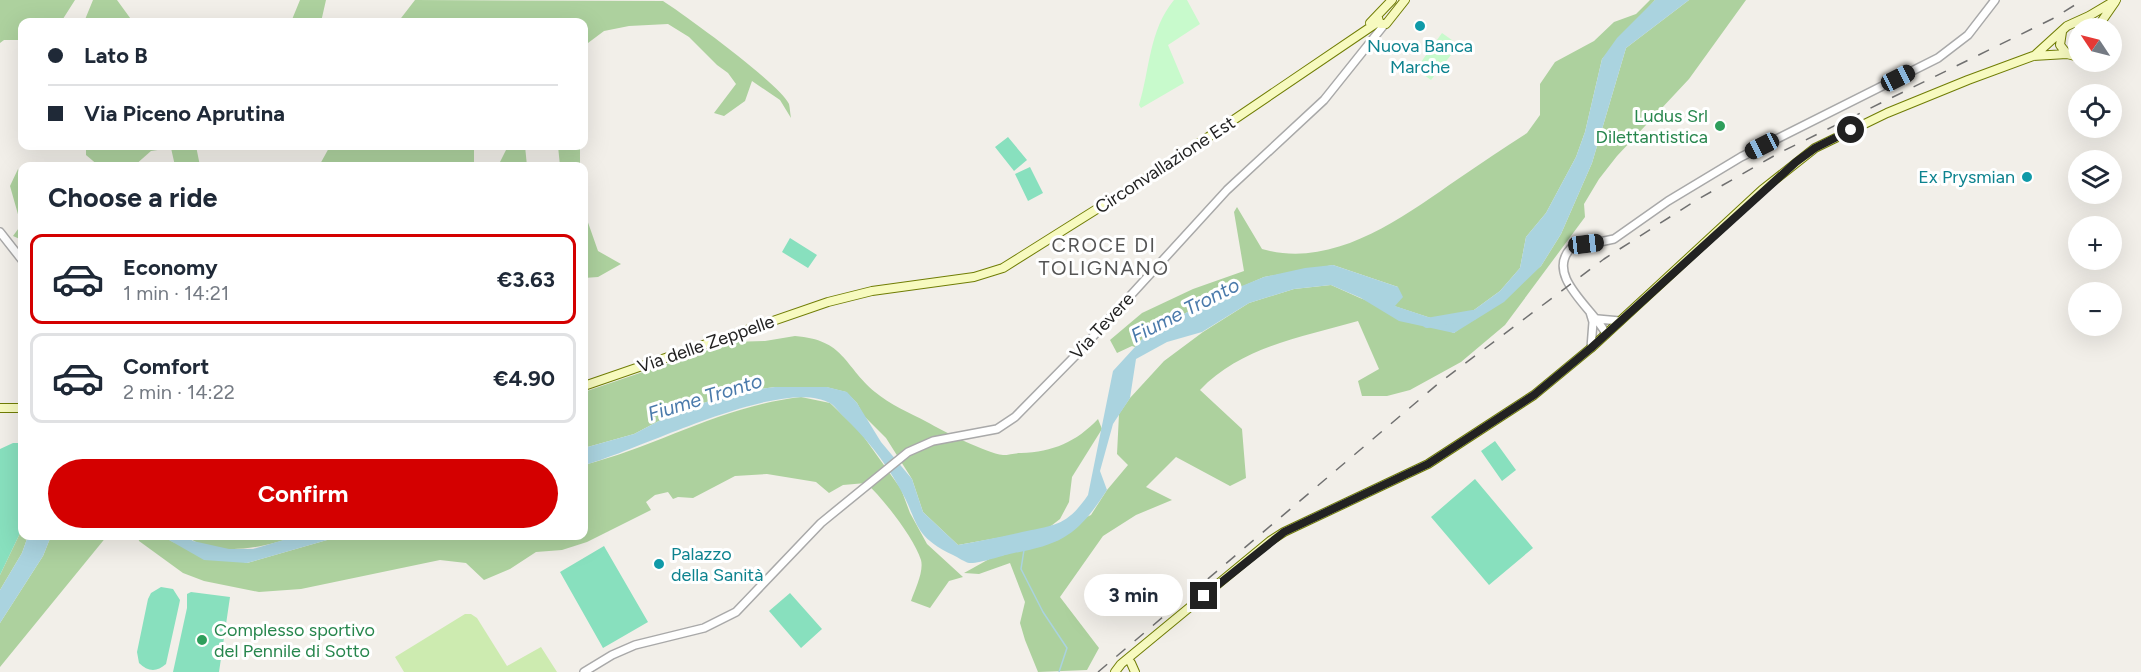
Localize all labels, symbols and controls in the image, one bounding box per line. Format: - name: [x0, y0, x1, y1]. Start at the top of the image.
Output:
- north arrow: [2068, 18, 2122, 72]
- map controls: [2068, 18, 2122, 336]
- marker: Nuova Banca Marche: [1413, 19, 1427, 33]
- place label: Nuova Banca Marche: [1367, 35, 1473, 78]
- text: Lato B: [84, 42, 148, 69]
- car: [1878, 62, 1918, 94]
- button: locate: [2068, 84, 2122, 138]
- text: Via Piceno Aprutina: [84, 100, 285, 127]
- place label: Ludus Srl Dilettantistica: [1596, 105, 1708, 148]
- street label: Circonvallazione Est: [1091, 111, 1239, 218]
- route start: [1837, 116, 1864, 143]
- marker: Ludus Srl Dilettantistica: [1713, 119, 1727, 133]
- car: [1742, 130, 1782, 162]
- button: layers: [2068, 150, 2122, 204]
- place label: Ex Prysmian: [1918, 166, 2015, 188]
- marker: Ex Prysmian: [2020, 170, 2034, 184]
- text: Choose a ride: [48, 181, 217, 214]
- button: +: [2068, 216, 2122, 270]
- district label: CROCE DI TOLIGNANO: [1038, 233, 1170, 280]
- car: [1567, 233, 1605, 255]
- icon: car: [51, 252, 105, 306]
- text: Economy: [123, 254, 218, 281]
- text: €3.63: [497, 266, 555, 293]
- water label: Fiume Tronto: [1127, 272, 1244, 348]
- text: 1 min · 14:21: [123, 281, 229, 305]
- button: −: [2068, 282, 2122, 336]
- street label: Via Tevere: [1065, 288, 1139, 364]
- street label: Via delle Zeppelle: [635, 310, 777, 378]
- icon: car: [51, 351, 105, 405]
- text: Comfort: [123, 353, 209, 380]
- text: €4.90: [493, 365, 555, 392]
- water label: Fiume Tronto: [645, 368, 766, 426]
- text: 2 min · 14:22: [123, 380, 235, 404]
- button: Confirm: [48, 459, 558, 528]
- place label: Palazzo della Sanità: [671, 543, 763, 586]
- marker: Palazzo della Sanità: [652, 557, 666, 571]
- callout: 3 min: [1084, 575, 1183, 617]
- route end: [1190, 582, 1217, 609]
- text: 3 min: [1109, 583, 1158, 607]
- place label: Complesso sportivo del Pennile di Sotto: [214, 619, 375, 662]
- marker: Complesso sportivo del Pennile di Sotto: [195, 633, 209, 647]

